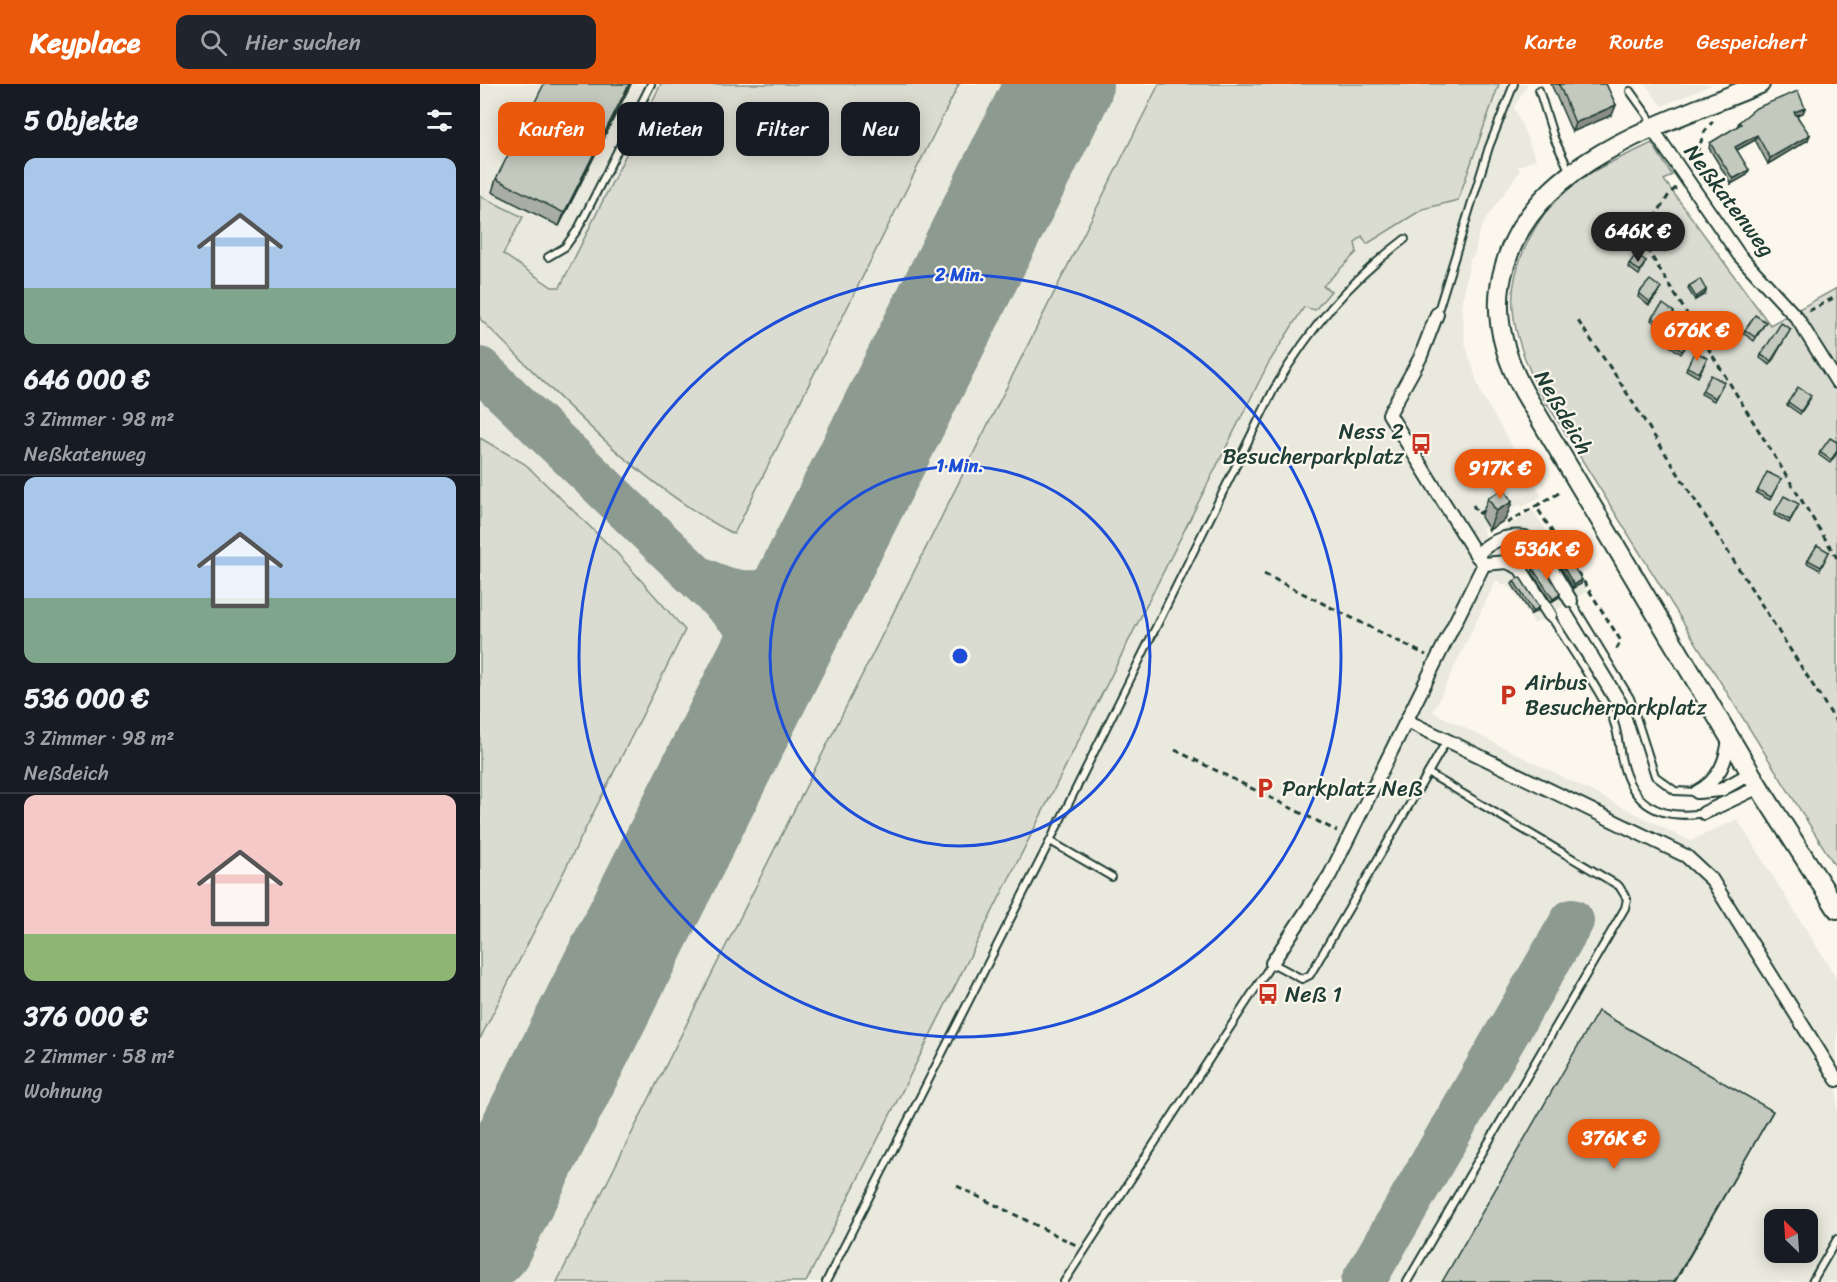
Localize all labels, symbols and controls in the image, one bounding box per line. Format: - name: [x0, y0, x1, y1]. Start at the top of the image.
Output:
- search box: [176, 15, 596, 69]
- text: Keyplace: [30, 18, 140, 67]
- text: Hier suchen: [245, 23, 361, 62]
- text: Karte: [1525, 23, 1576, 61]
- text: Route: [1609, 23, 1663, 61]
- text: Gespeichert: [1696, 23, 1807, 61]
- icon: search: [197, 26, 230, 59]
- text: 5 Objekte: [24, 97, 138, 143]
- chip: Kaufen: [498, 102, 605, 156]
- chip: Mieten: [617, 102, 724, 156]
- chip: Filter: [736, 102, 829, 156]
- chip: Neu: [841, 102, 920, 156]
- icon: filters: [423, 104, 456, 137]
- street label: Neßkatenweg: [1674, 135, 1786, 266]
- icon: home: [186, 197, 294, 305]
- pin: 646K €: [1589, 212, 1687, 263]
- text: 646K €: [1605, 214, 1671, 249]
- text: 2 Min.: [934, 259, 985, 291]
- pin: 676K €: [1648, 311, 1746, 362]
- text: 676K €: [1665, 313, 1729, 348]
- text: 646 000 €: [24, 356, 150, 402]
- street label: Neßdeich: [1523, 362, 1604, 462]
- text: 3 Zimmer · 98 m²: [24, 402, 174, 437]
- place label: Ness 2 Besucherparkplatz: [1222, 412, 1405, 476]
- bus stop icon: Ness 2 Besucherparkplatz: [1409, 432, 1433, 456]
- text: Neßkatenweg: [24, 437, 146, 472]
- pin: 917K €: [1451, 449, 1549, 500]
- text: 1 Min.: [936, 450, 984, 482]
- text: 917K €: [1469, 451, 1531, 486]
- icon: home: [186, 516, 294, 624]
- pin: 536K €: [1498, 530, 1596, 581]
- text: 536K €: [1514, 532, 1580, 567]
- centre of rings: [950, 646, 970, 666]
- place label: Airbus Besucherparkplatz: [1524, 663, 1707, 727]
- text: 536 000 €: [24, 675, 149, 721]
- parking icon: Airbus Besucherparkplatz: [1496, 683, 1520, 707]
- text: 3 Zimmer · 98 m²: [24, 721, 174, 756]
- text: Neßdeich: [24, 756, 109, 791]
- place label: Parkplatz Neß: [1282, 769, 1423, 808]
- parking icon: Parkplatz Neß: [1253, 776, 1277, 800]
- icon: home: [186, 834, 294, 942]
- place label: Neß 1: [1285, 975, 1342, 1014]
- bus stop icon: Neß 1: [1256, 982, 1280, 1006]
- text: 376 000 €: [24, 993, 148, 1039]
- text: 2 Zimmer · 58 m²: [24, 1039, 175, 1074]
- text: Wohnung: [24, 1074, 103, 1109]
- pin: 376K €: [1565, 1119, 1663, 1170]
- text: 376K €: [1582, 1121, 1646, 1156]
- north arrow: [1764, 1209, 1818, 1263]
- map controls: [1764, 1209, 1818, 1263]

